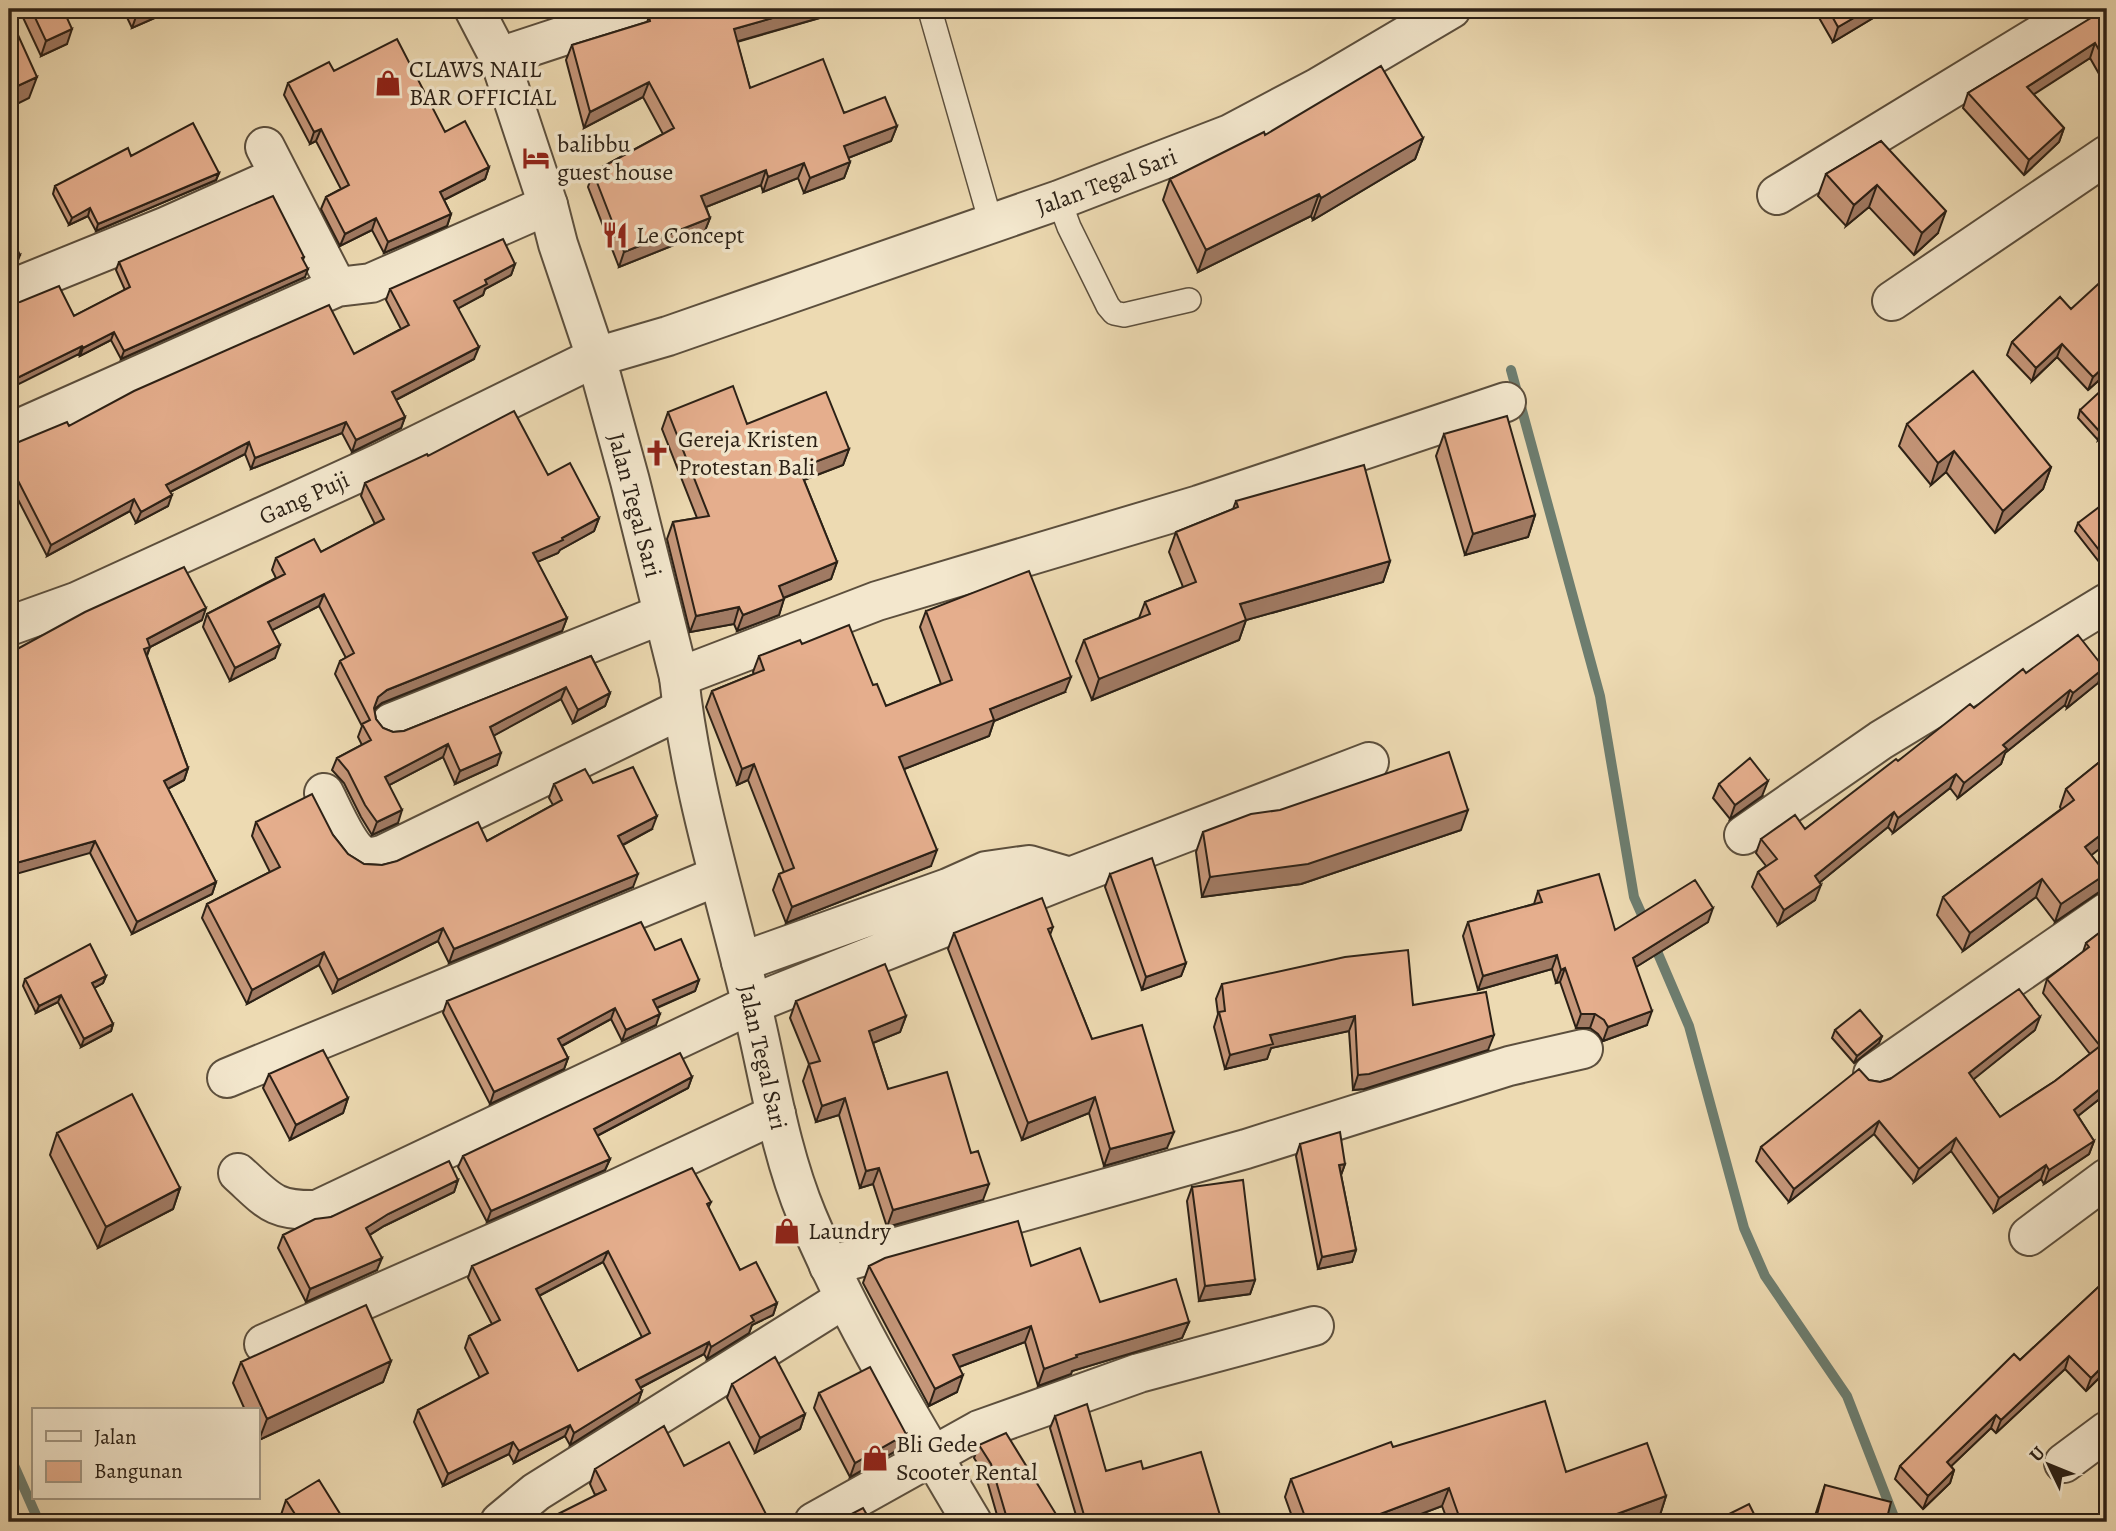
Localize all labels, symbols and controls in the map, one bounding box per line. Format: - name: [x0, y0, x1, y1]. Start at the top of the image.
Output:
- place label: CLAWS NAIL BAR OFFICIAL: [409, 53, 557, 113]
- shop icon: CLAWS NAIL BAR OFFICIAL: [373, 68, 403, 98]
- place label: balibbu guest house: [557, 128, 673, 188]
- street label: Jalan Tegal Sari: [1032, 140, 1181, 223]
- hotel icon: balibbu guest house: [521, 143, 551, 173]
- place label: Le Concept: [636, 219, 745, 251]
- restaurant icon: Le Concept: [600, 220, 630, 250]
- place label: Gereja Kristen Protestan Bali: [678, 423, 818, 483]
- street label: Jalan Tegal Sari: [600, 429, 670, 581]
- church icon: Gereja Kristen Protestan Bali: [642, 438, 672, 468]
- street label: Gang Puji: [254, 463, 354, 532]
- street label: Jalan Tegal Sari: [731, 981, 795, 1133]
- place label: Laundry: [808, 1215, 891, 1247]
- shop icon: Laundry: [772, 1216, 802, 1246]
- legend: [32, 1408, 259, 1500]
- text: Jalan: [94, 1423, 136, 1451]
- place label: Bli Gede Scooter Rental: [896, 1428, 1038, 1488]
- north arrow: [2014, 1430, 2084, 1500]
- text: U: [2024, 1440, 2051, 1468]
- shop icon: Bli Gede Scooter Rental: [860, 1443, 890, 1473]
- text: Bangunan: [94, 1457, 183, 1485]

